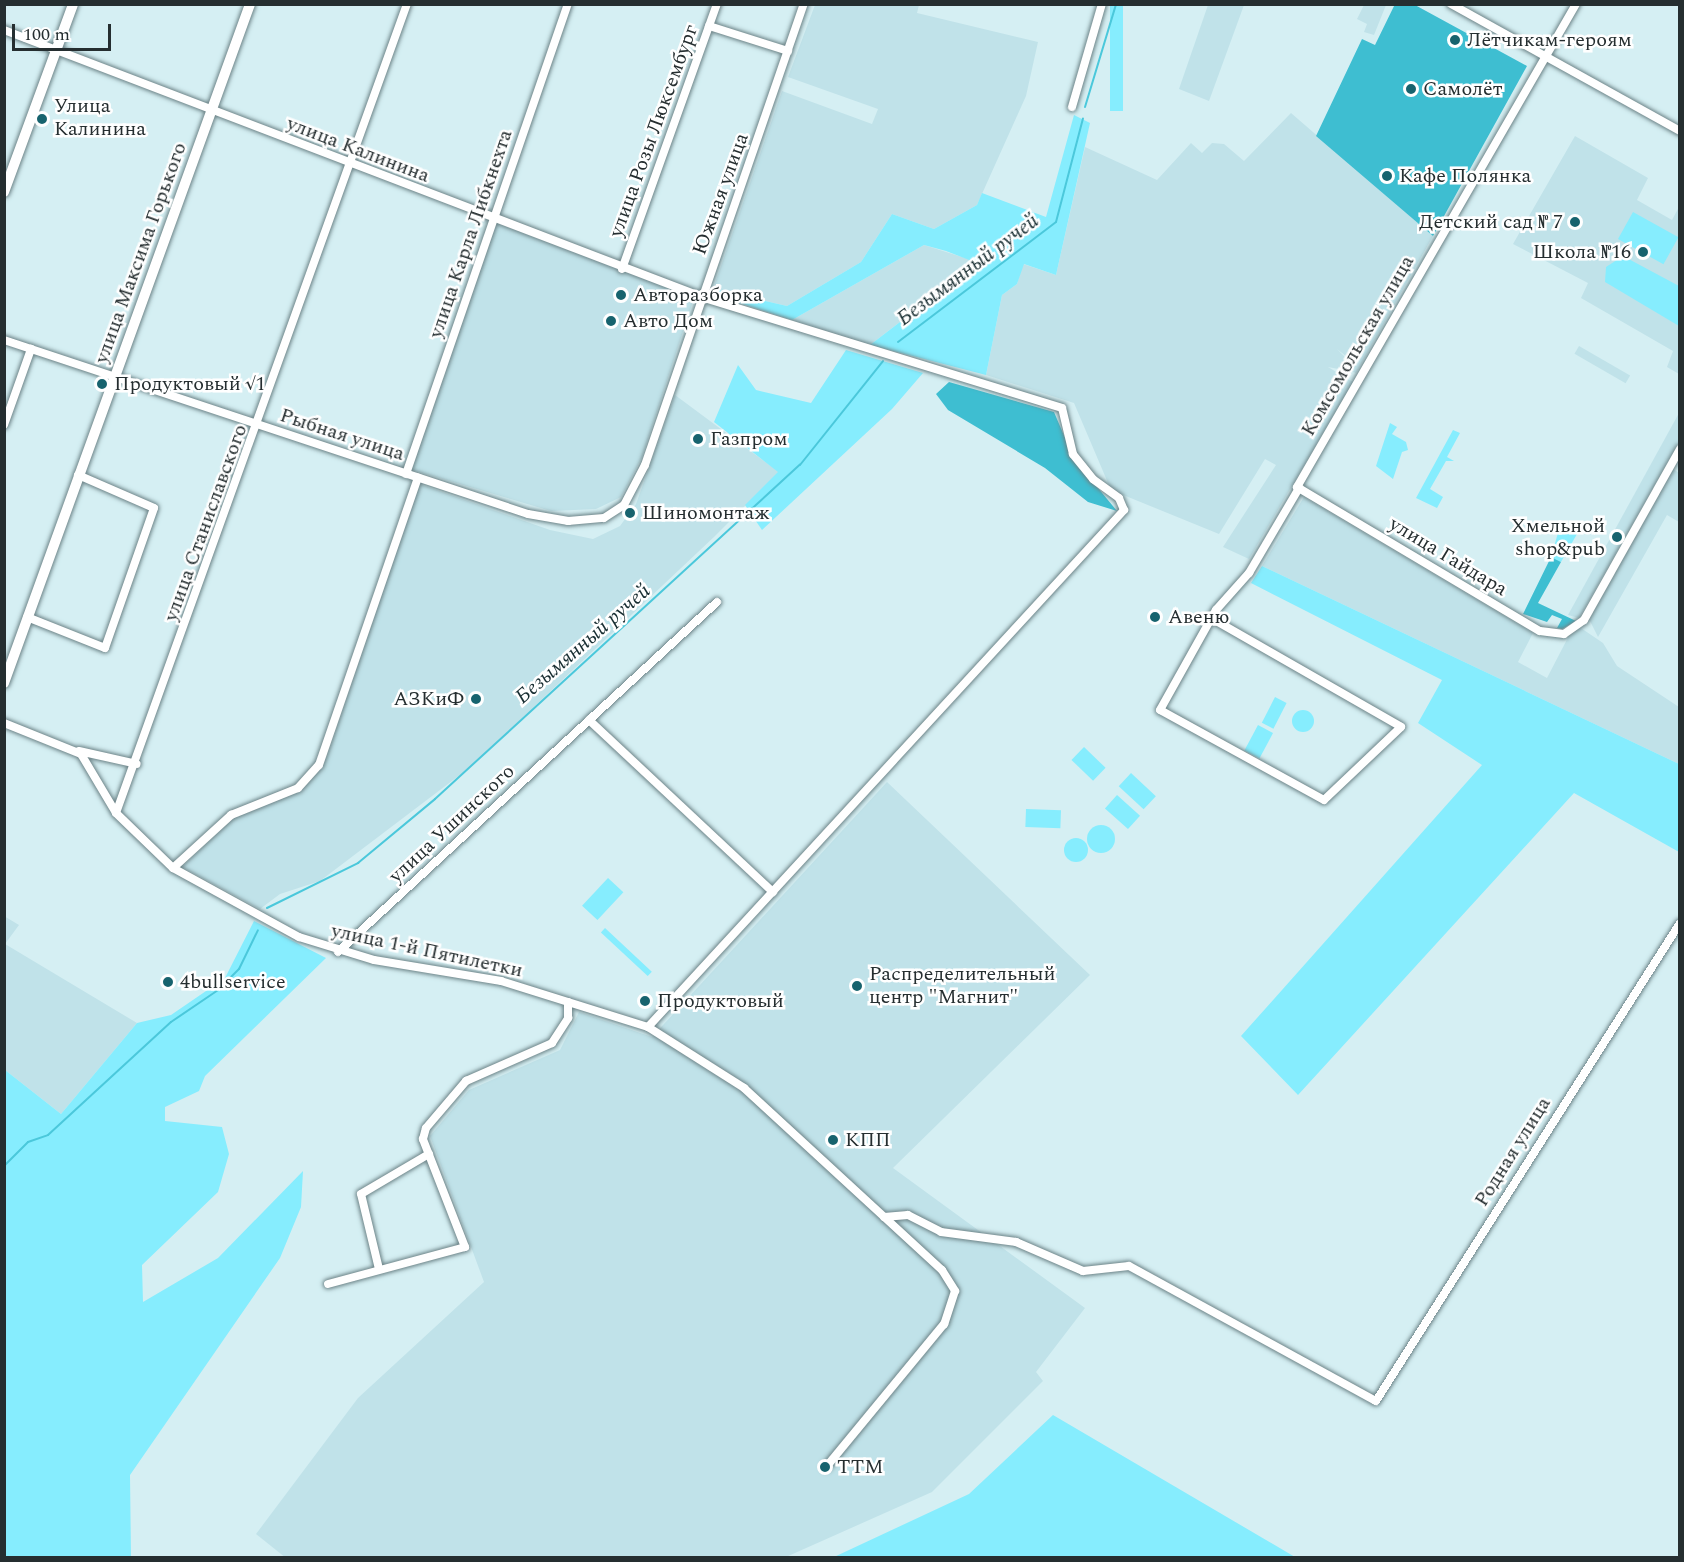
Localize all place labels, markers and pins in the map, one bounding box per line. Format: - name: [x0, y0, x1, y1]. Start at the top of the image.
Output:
- place label: Лётчикам-героям: [1467, 28, 1632, 52]
- marker: Лётчикам-героям: [1448, 33, 1462, 47]
- place label: Самолёт: [1423, 77, 1502, 101]
- marker: Самолёт: [1404, 82, 1418, 96]
- place label: Улица Калинина: [54, 95, 146, 142]
- marker: Улица Калинина: [35, 112, 49, 126]
- place label: Кафе Полянка: [1399, 164, 1531, 188]
- marker: Кафе Полянка: [1380, 169, 1394, 183]
- place label: Детский сад № 7: [1419, 210, 1563, 234]
- marker: Детский сад № 7: [1568, 215, 1582, 229]
- place label: Школа №16: [1533, 240, 1631, 264]
- marker: Школа №16: [1636, 245, 1650, 259]
- place label: Авторазборка: [633, 283, 763, 307]
- marker: Авторазборка: [614, 288, 628, 302]
- place label: Авто Дом: [623, 309, 713, 333]
- marker: Авто Дом: [604, 314, 618, 328]
- place label: Продуктовый √1: [114, 372, 265, 396]
- marker: Продуктовый √1: [95, 377, 109, 391]
- place label: Газпром: [710, 427, 788, 451]
- marker: Газпром: [691, 432, 705, 446]
- place label: Шиномонтаж: [642, 501, 770, 525]
- marker: Шиномонтаж: [623, 506, 637, 520]
- place label: Хмельной shop&pub: [1511, 514, 1605, 561]
- marker: Хмельной shop&pub: [1610, 530, 1624, 544]
- place label: Авеню: [1168, 605, 1229, 629]
- marker: Авеню: [1146, 608, 1164, 626]
- place label: АЗКиФ: [393, 687, 464, 711]
- marker: АЗКиФ: [469, 692, 483, 706]
- place label: Распределительный центр "Магнит": [869, 963, 1056, 1010]
- place label: 4bullservice: [180, 970, 286, 994]
- marker: 4bullservice: [161, 975, 175, 989]
- marker: Распределительный центр "Магнит": [850, 979, 864, 993]
- place label: Продуктовый: [657, 989, 784, 1013]
- marker: Продуктовый: [638, 994, 652, 1008]
- place label: КПП: [845, 1128, 891, 1152]
- marker: КПП: [826, 1133, 840, 1147]
- place label: ТТМ: [837, 1455, 883, 1479]
- marker: ТТМ: [818, 1460, 832, 1474]

